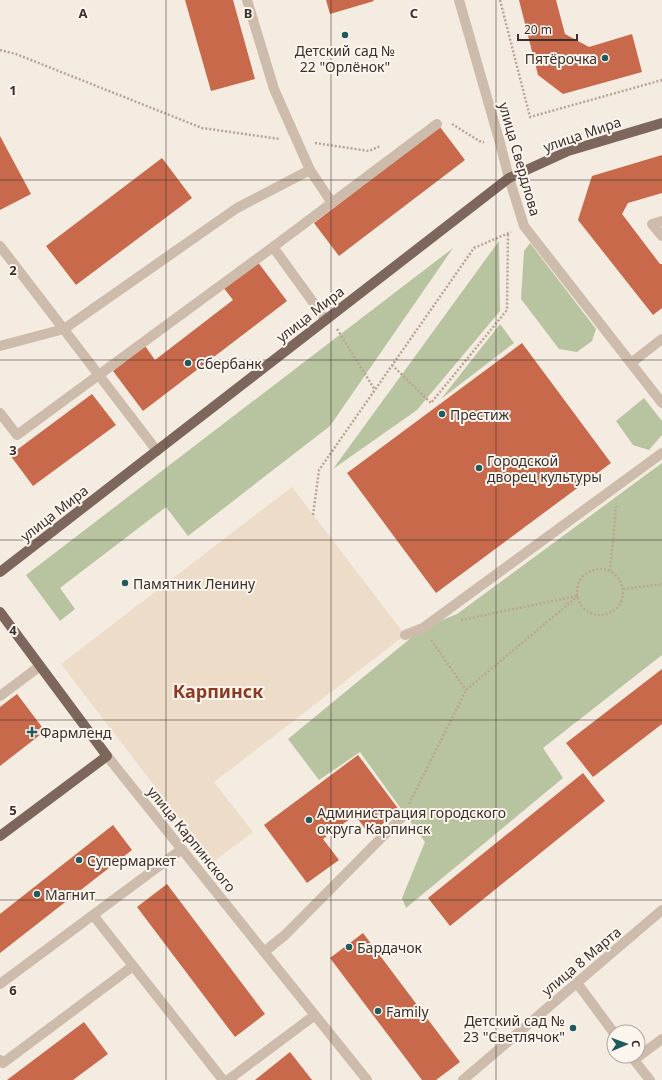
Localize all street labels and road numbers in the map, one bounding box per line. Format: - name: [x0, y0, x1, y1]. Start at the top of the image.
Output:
- street label: улица Свердлова: [495, 100, 545, 218]
- street label: улица Мира: [541, 112, 623, 156]
- street label: улица Мира: [272, 282, 348, 346]
- street label: улица Мира: [16, 481, 92, 545]
- street label: улица Карпинского: [143, 782, 241, 896]
- street label: улица 8 Марта: [537, 922, 625, 1000]

